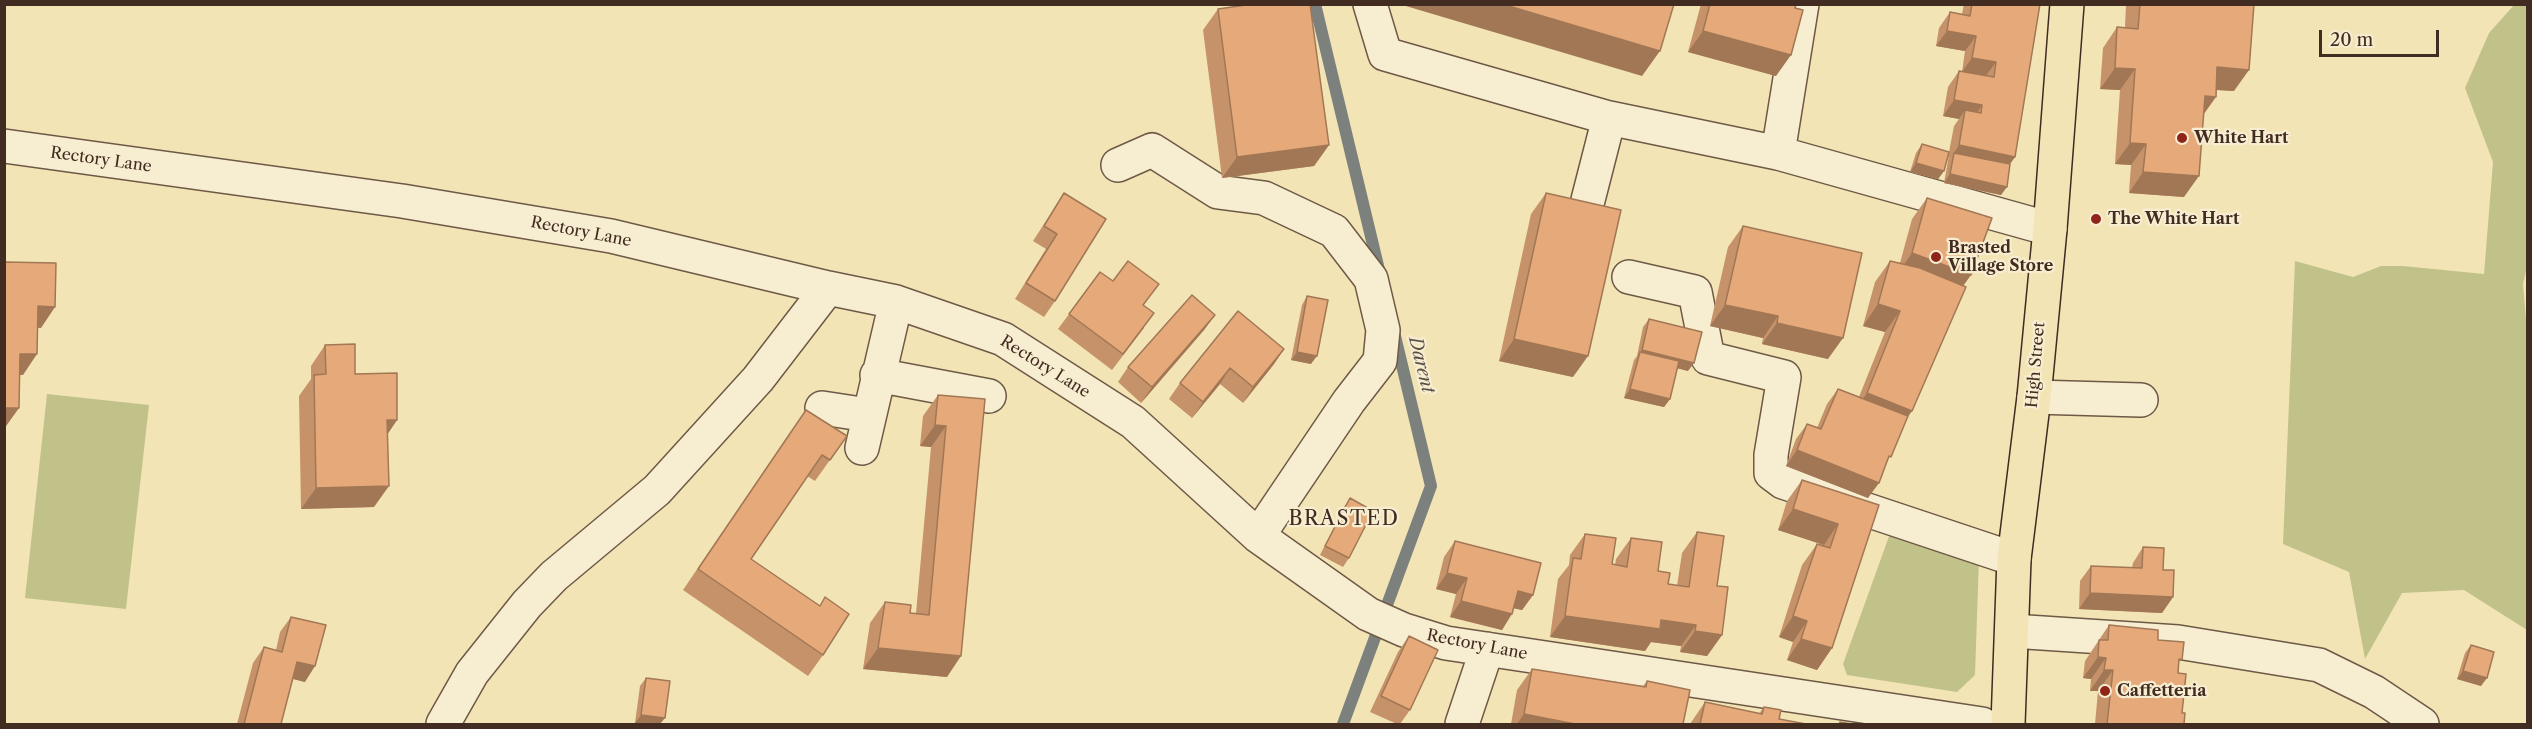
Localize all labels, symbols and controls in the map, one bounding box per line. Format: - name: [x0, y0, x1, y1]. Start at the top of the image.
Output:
- scale bar: [2322, 18, 2442, 56]
- text: 20 m: [2330, 29, 2373, 51]
- place label: White Hart: [2194, 128, 2288, 148]
- marker: White Hart: [2175, 131, 2189, 145]
- street label: Rectory Lane: [49, 143, 153, 177]
- place label: The White Hart: [2108, 209, 2239, 229]
- marker: The White Hart: [2089, 212, 2103, 226]
- street label: Rectory Lane: [529, 213, 633, 251]
- place label: Brasted Village Store: [1948, 238, 2053, 276]
- marker: Brasted Village Store: [1929, 250, 1943, 264]
- street label: High Street: [2023, 321, 2049, 409]
- street label: Rectory Lane: [997, 332, 1093, 402]
- water label: Darent: [1404, 334, 1438, 396]
- district label: BRASTED: [1289, 507, 1399, 531]
- street label: Rectory Lane: [1425, 626, 1529, 664]
- place label: Caffetteria: [2117, 681, 2206, 701]
- marker: Caffetteria: [2098, 684, 2112, 698]

